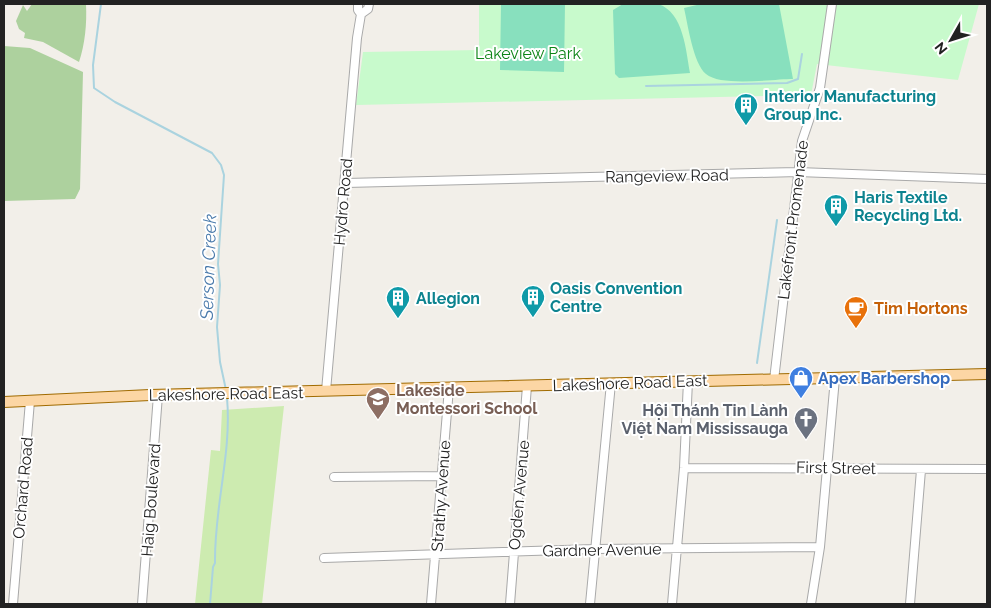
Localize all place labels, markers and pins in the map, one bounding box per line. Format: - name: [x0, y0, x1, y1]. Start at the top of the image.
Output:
- place label: Interior Manufacturing Group Inc.: [764, 87, 936, 124]
- building icon: Interior Manufacturing Group Inc.: [733, 92, 759, 126]
- place label: Haris Textile Recycling Ltd.: [854, 188, 962, 225]
- building icon: Haris Textile Recycling Ltd.: [823, 193, 849, 227]
- place label: Oasis Convention Centre: [550, 279, 682, 316]
- building icon: Oasis Convention Centre: [520, 284, 546, 318]
- building icon: Allegion: [385, 285, 411, 319]
- place label: Allegion: [416, 289, 480, 308]
- cafe icon: Tim Hortons: [843, 295, 869, 329]
- place label: Tim Hortons: [874, 299, 968, 318]
- shop icon: Apex Barbershop: [788, 365, 814, 399]
- place label: Apex Barbershop: [818, 369, 950, 388]
- place label: Lakeside Montessori School: [396, 381, 538, 418]
- school or university icon: Lakeside Montessori School: [365, 386, 391, 420]
- place label: Hội Thánh Tin Lành Việt Nam Mississauga: [621, 401, 788, 438]
- church icon: Hội Thánh Tin Lành Việt Nam Mississauga: [793, 406, 819, 440]

